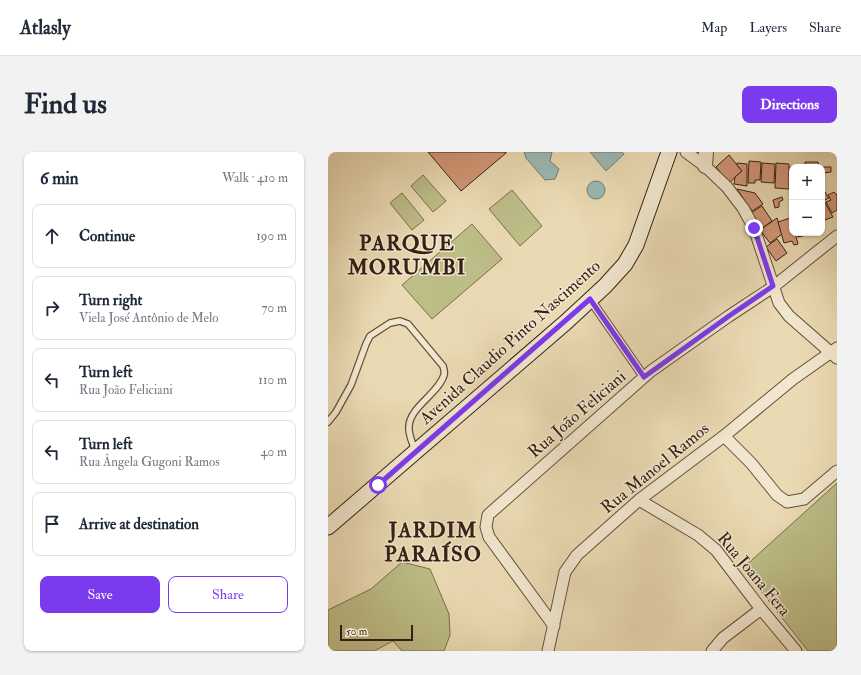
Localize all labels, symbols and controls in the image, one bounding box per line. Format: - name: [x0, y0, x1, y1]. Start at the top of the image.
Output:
- text: Atlasly: [20, 16, 71, 40]
- text: Map: [701, 19, 727, 36]
- text: Layers: [749, 19, 787, 36]
- text: Share: [809, 19, 841, 36]
- button: Directions: [742, 86, 837, 123]
- text: Find us: [24, 87, 107, 122]
- map controls: [789, 164, 825, 236]
- button: +: [789, 164, 825, 200]
- text: 6 min: [40, 168, 79, 189]
- text: Walk · 410 m: [222, 170, 288, 186]
- button: −: [789, 200, 825, 236]
- route end: [745, 219, 763, 237]
- icon: ahead: [41, 225, 63, 247]
- text: Continue: [79, 227, 135, 246]
- text: 190 m: [256, 228, 287, 244]
- district label: PARQUE MORUMBI: [347, 230, 466, 281]
- street label: Avenida Claudio Pinto Nascimento: [415, 255, 605, 429]
- text: Turn right: [79, 291, 142, 310]
- icon: right: [41, 297, 63, 319]
- text: 70 m: [262, 300, 287, 316]
- text: Viela José Antônio de Melo: [79, 310, 219, 326]
- text: Turn left: [79, 363, 133, 382]
- street label: Rua João Feliciani: [524, 366, 631, 463]
- icon: left: [41, 369, 63, 391]
- text: 110 m: [258, 372, 287, 388]
- text: Rua João Feliciani: [79, 382, 173, 398]
- street label: Rua Manoel Ramos: [597, 418, 713, 518]
- text: Turn left: [79, 435, 133, 454]
- icon: left: [41, 441, 63, 463]
- text: 40 m: [261, 444, 287, 460]
- text: Rua Ângela Gugoni Ramos: [79, 454, 220, 470]
- route start: [369, 476, 387, 494]
- icon: arrive: [41, 513, 63, 535]
- text: Arrive at destination: [79, 515, 199, 534]
- district label: JARDIM PARAÍSO: [384, 517, 482, 568]
- street label: Rua Joana Fera: [712, 528, 796, 622]
- button: Save: [40, 576, 160, 613]
- button: Share: [168, 576, 288, 613]
- scale bar: [340, 623, 413, 642]
- text: 50 m: [346, 625, 367, 638]

